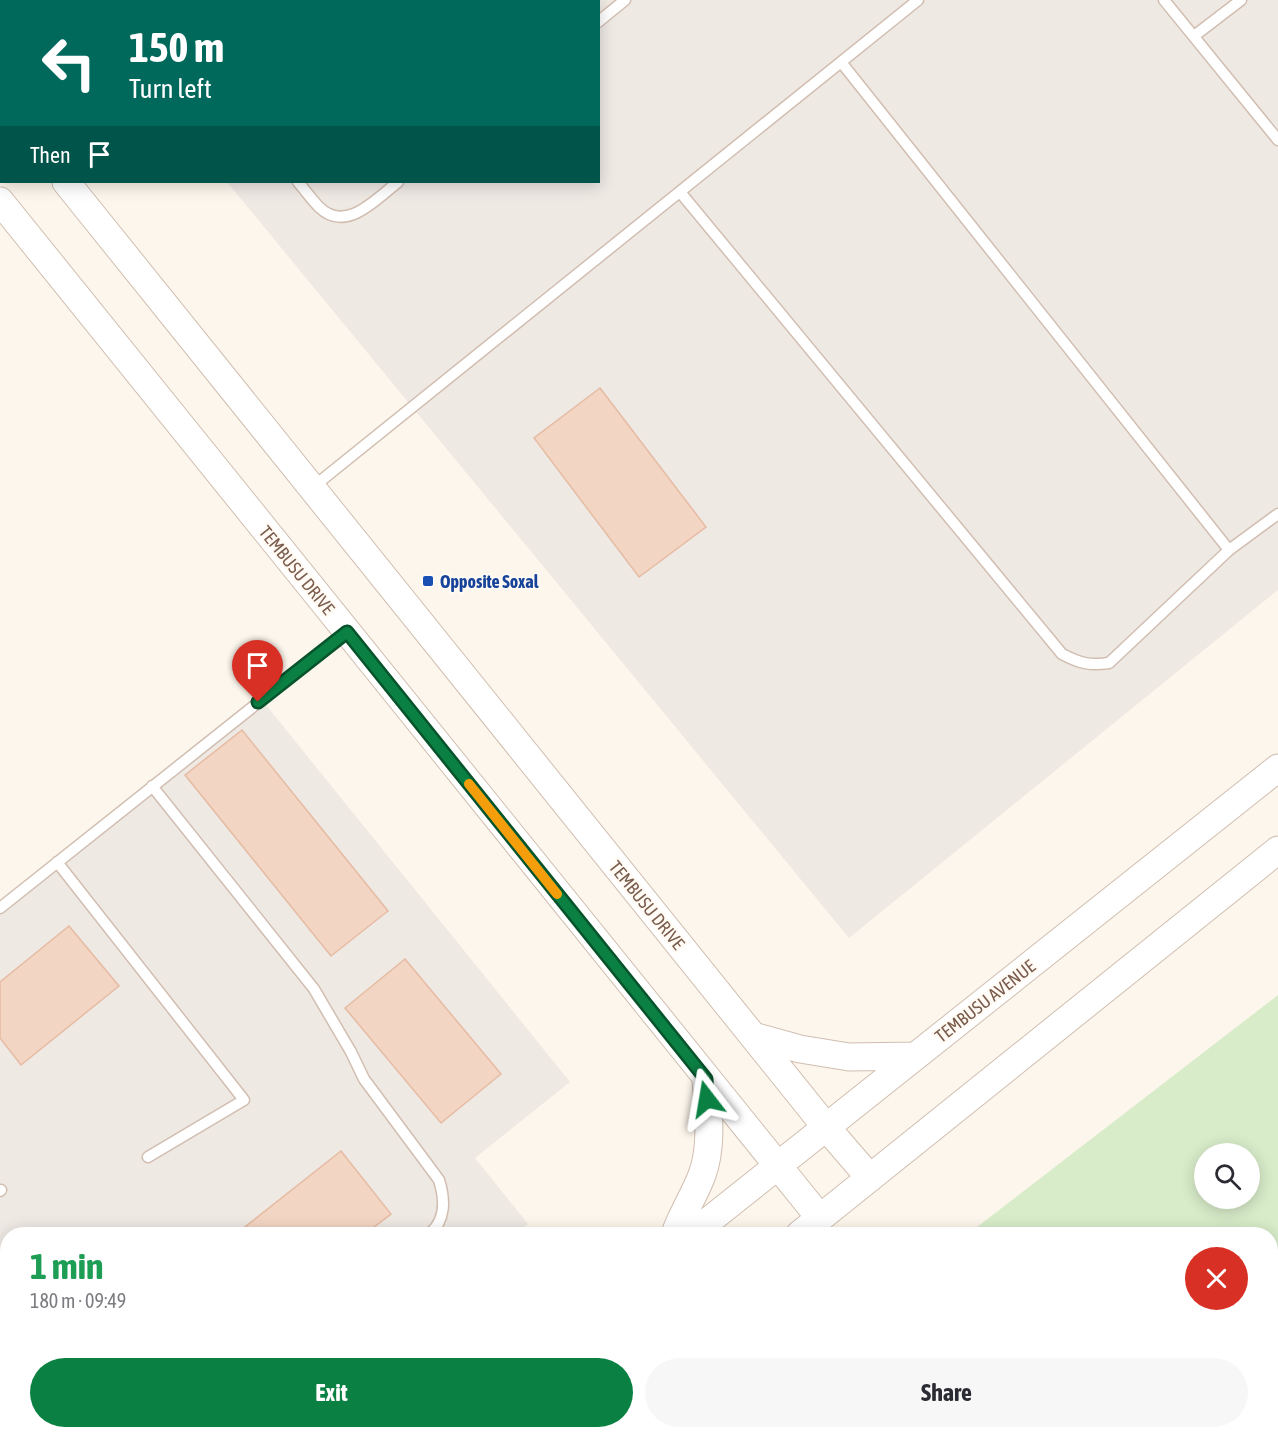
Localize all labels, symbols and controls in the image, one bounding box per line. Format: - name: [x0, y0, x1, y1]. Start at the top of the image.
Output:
- text: 150 m: [129, 23, 224, 71]
- icon: left: [30, 24, 108, 102]
- text: Turn left: [129, 73, 212, 104]
- icon: arrive: [83, 138, 116, 171]
- text: Then: [30, 142, 71, 168]
- street label: TEMBUSU DRIVE: [255, 522, 339, 619]
- place label: Opposite Soxal: [440, 571, 539, 592]
- marker: Opposite Soxal: [421, 574, 435, 588]
- pin: [232, 640, 283, 702]
- icon: arrive: [241, 649, 274, 682]
- street label: TEMBUSU DRIVE: [605, 857, 689, 954]
- street label: TEMBUSU AVENUE: [931, 955, 1040, 1047]
- position arrow: [675, 1067, 739, 1131]
- map controls: [1194, 1143, 1260, 1209]
- button: search: [1194, 1143, 1260, 1209]
- text: 1 min: [30, 1245, 104, 1287]
- button: close: [1185, 1247, 1248, 1310]
- text: 180 m · 09:49: [30, 1289, 126, 1312]
- button: Exit: [30, 1358, 633, 1427]
- button: Share: [645, 1358, 1248, 1427]

